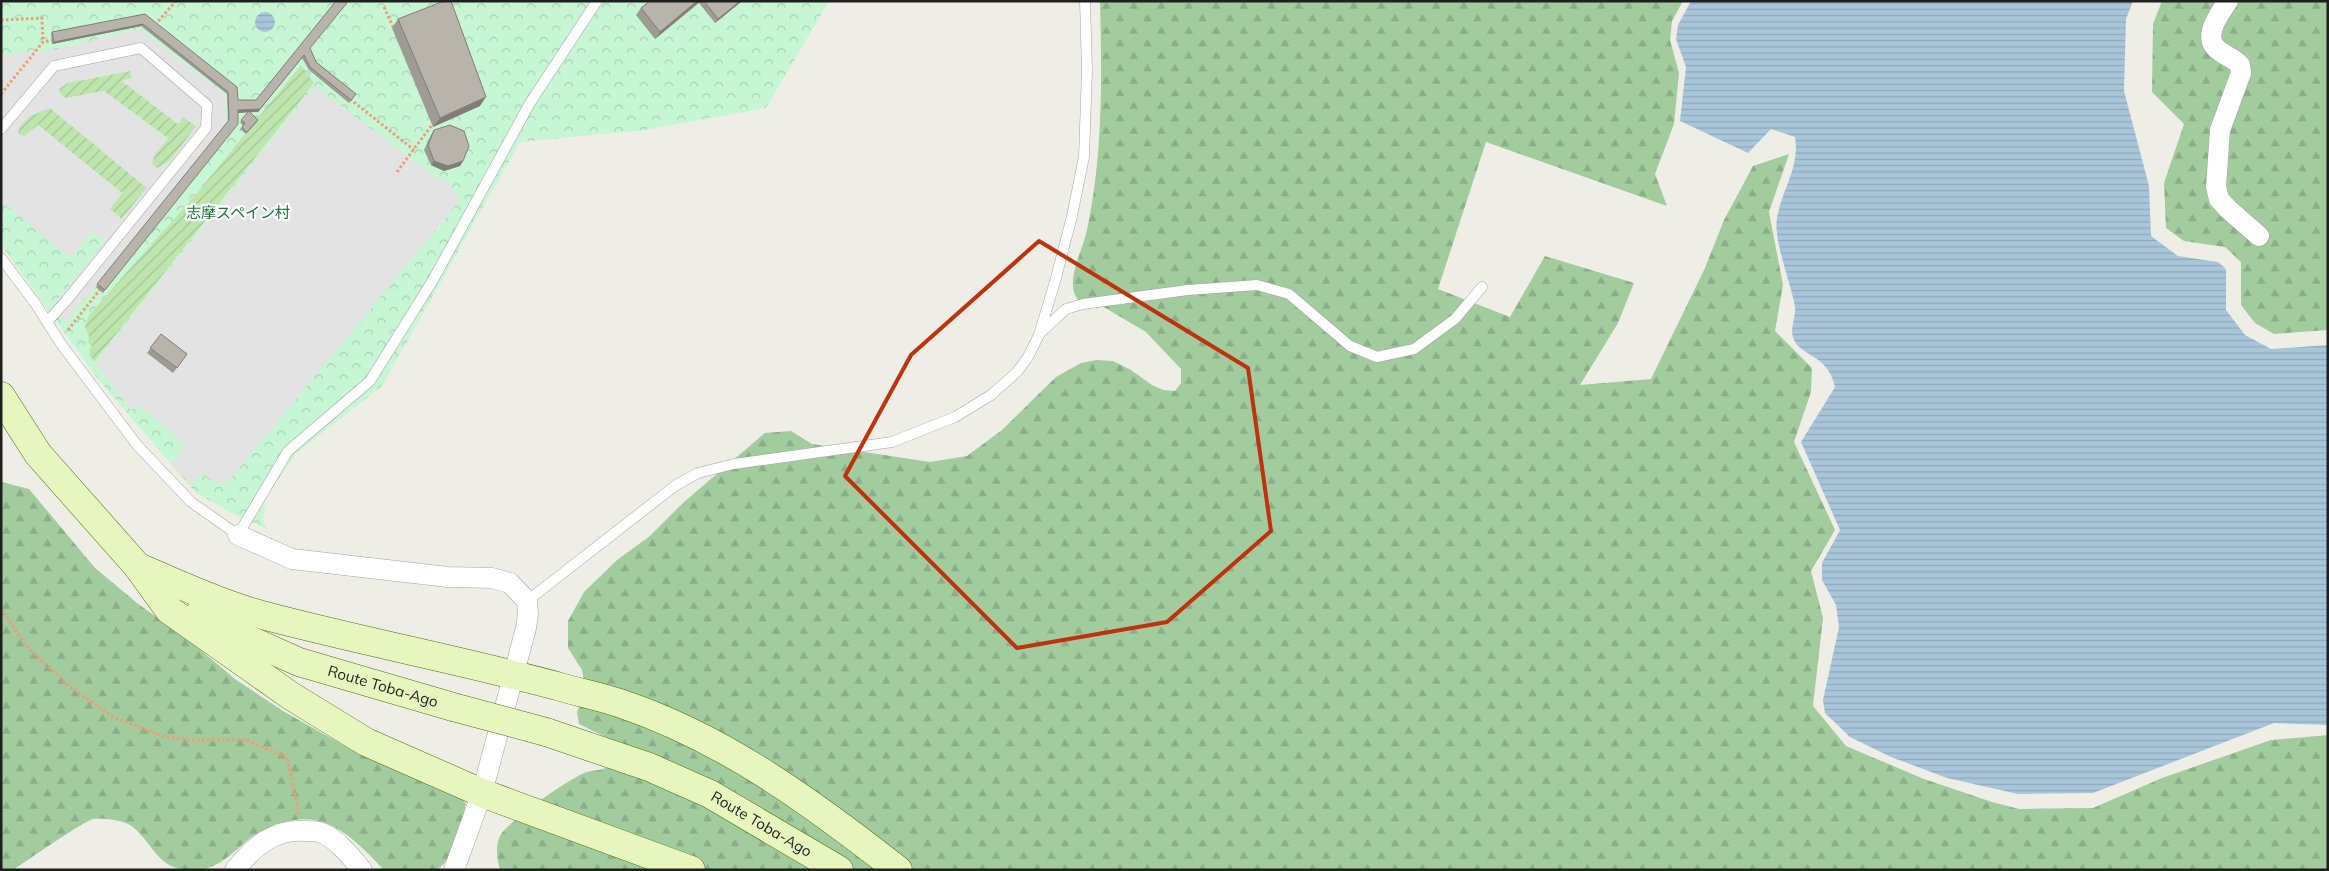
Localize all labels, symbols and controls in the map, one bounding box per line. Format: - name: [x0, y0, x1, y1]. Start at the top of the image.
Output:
- park label: 志摩スペイン村: [186, 203, 290, 222]
- street label: Route Toba-Ago: [326, 661, 440, 711]
- street label: Route Toba-Ago: [708, 787, 815, 861]

